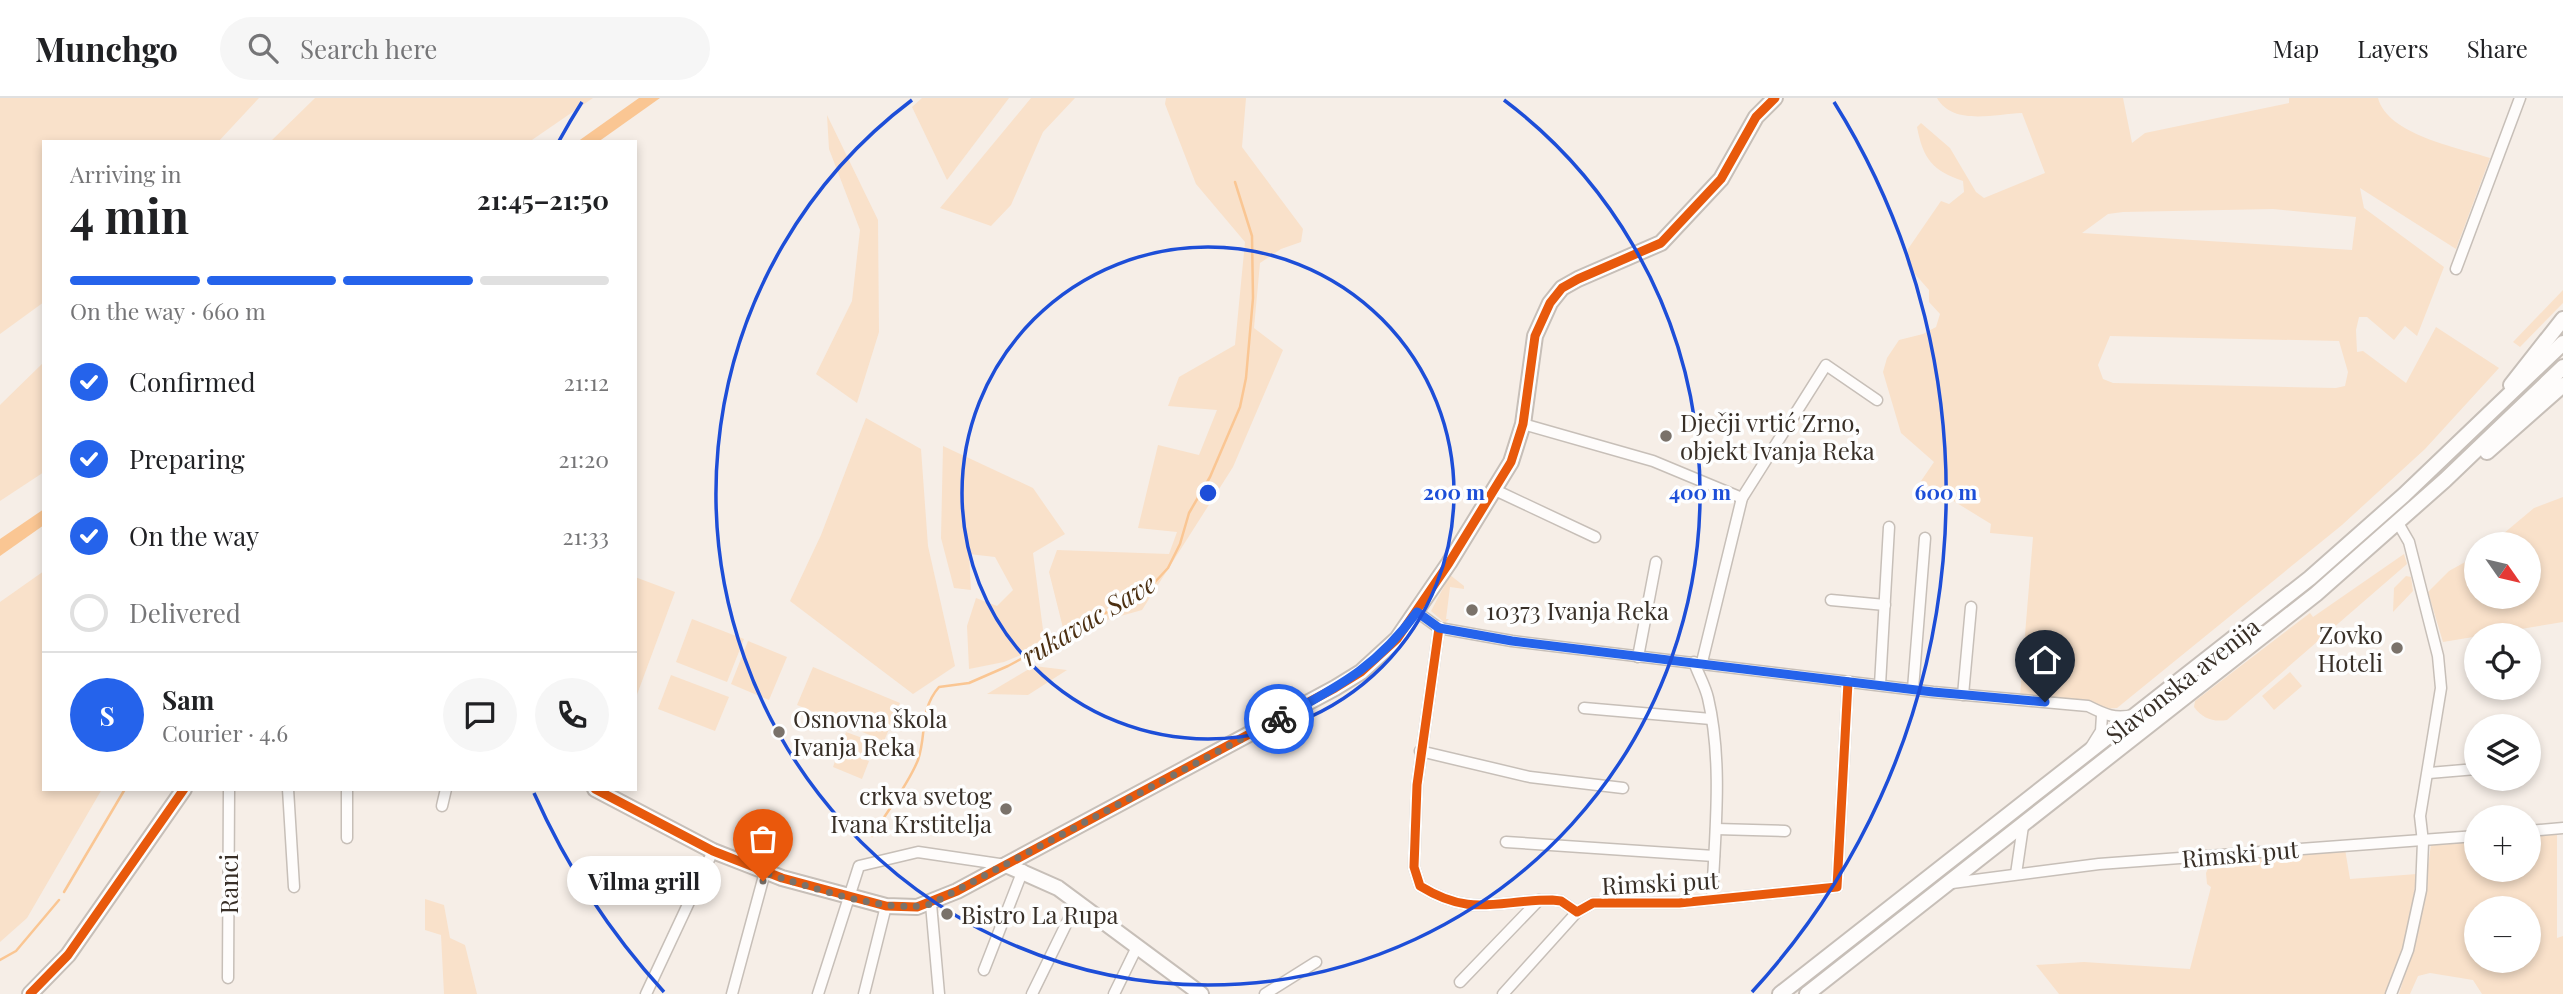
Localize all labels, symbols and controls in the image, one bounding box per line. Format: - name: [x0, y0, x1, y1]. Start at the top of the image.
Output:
- search box: [220, 17, 710, 80]
- text: Munchgo: [35, 26, 178, 70]
- icon: search: [244, 29, 282, 67]
- text: Search here: [300, 31, 437, 66]
- text: Map: [2273, 32, 2319, 64]
- text: Layers: [2357, 32, 2429, 64]
- text: Share: [2467, 32, 2528, 64]
- text: Arriving in: [70, 158, 182, 189]
- text: 21:45–21:50: [477, 182, 609, 217]
- text: 4 min: [70, 184, 189, 246]
- text: On the way · 660 m: [70, 295, 266, 326]
- icon: check: [70, 363, 108, 401]
- text: Confirmed: [129, 364, 256, 399]
- text: 21:12: [564, 366, 609, 397]
- place label: Dječji vrtić Zrno, objekt Ivanja Reka: [1680, 406, 1875, 466]
- marker: Dječji vrtić Zrno, objekt Ivanja Reka: [1658, 428, 1674, 444]
- icon: check: [70, 440, 108, 478]
- text: Preparing: [129, 441, 245, 476]
- text: 21:20: [559, 443, 609, 474]
- text: 200 m: [1423, 477, 1485, 505]
- text: 400 m: [1669, 477, 1731, 505]
- text: 600 m: [1915, 477, 1977, 505]
- centre of rings: [1196, 481, 1220, 505]
- icon: check: [70, 517, 108, 555]
- text: On the way: [129, 518, 259, 553]
- text: 21:33: [563, 520, 609, 551]
- north arrow: [2464, 532, 2541, 609]
- map controls: [2464, 532, 2541, 973]
- water label: rukavac Save: [1014, 565, 1162, 673]
- place label: 10373 Ivanja Reka: [1486, 594, 1669, 626]
- text: Delivered: [129, 595, 241, 630]
- marker: 10373 Ivanja Reka: [1464, 602, 1480, 618]
- street label: Slavonska avenija: [2098, 610, 2266, 750]
- place label: Zovko Hoteli: [2318, 618, 2383, 678]
- button: locate: [2464, 623, 2541, 700]
- pin: [2015, 630, 2075, 702]
- marker: Zovko Hoteli: [2389, 640, 2405, 656]
- icon: home: [2026, 641, 2064, 679]
- button: chat: [443, 678, 517, 752]
- button: phone: [535, 678, 609, 752]
- text: Sam: [162, 682, 214, 717]
- courier: [1244, 684, 1314, 754]
- text: S: [99, 698, 115, 733]
- icon: bike: [1260, 700, 1298, 738]
- place label: Osnovna škola Ivanja Reka: [793, 702, 948, 762]
- button: layers: [2464, 714, 2541, 791]
- text: Courier · 4.6: [162, 717, 288, 748]
- marker: Osnovna škola Ivanja Reka: [771, 724, 787, 740]
- place label: crkva svetog Ivana Krstitelja: [830, 779, 992, 839]
- marker: crkva svetog Ivana Krstitelja: [998, 801, 1014, 817]
- button: +: [2464, 805, 2541, 882]
- pin: [733, 809, 793, 881]
- icon: bag: [744, 820, 782, 858]
- street label: Rimski put: [2180, 832, 2300, 874]
- street label: Ranci: [212, 854, 244, 914]
- callout: Vilma grill: [567, 856, 721, 906]
- street label: Rimski put: [1601, 863, 1720, 901]
- text: Vilma grill: [588, 865, 700, 896]
- button: −: [2464, 896, 2541, 973]
- place label: Bistro La Rupa: [961, 898, 1119, 930]
- marker: Bistro La Rupa: [939, 906, 955, 922]

